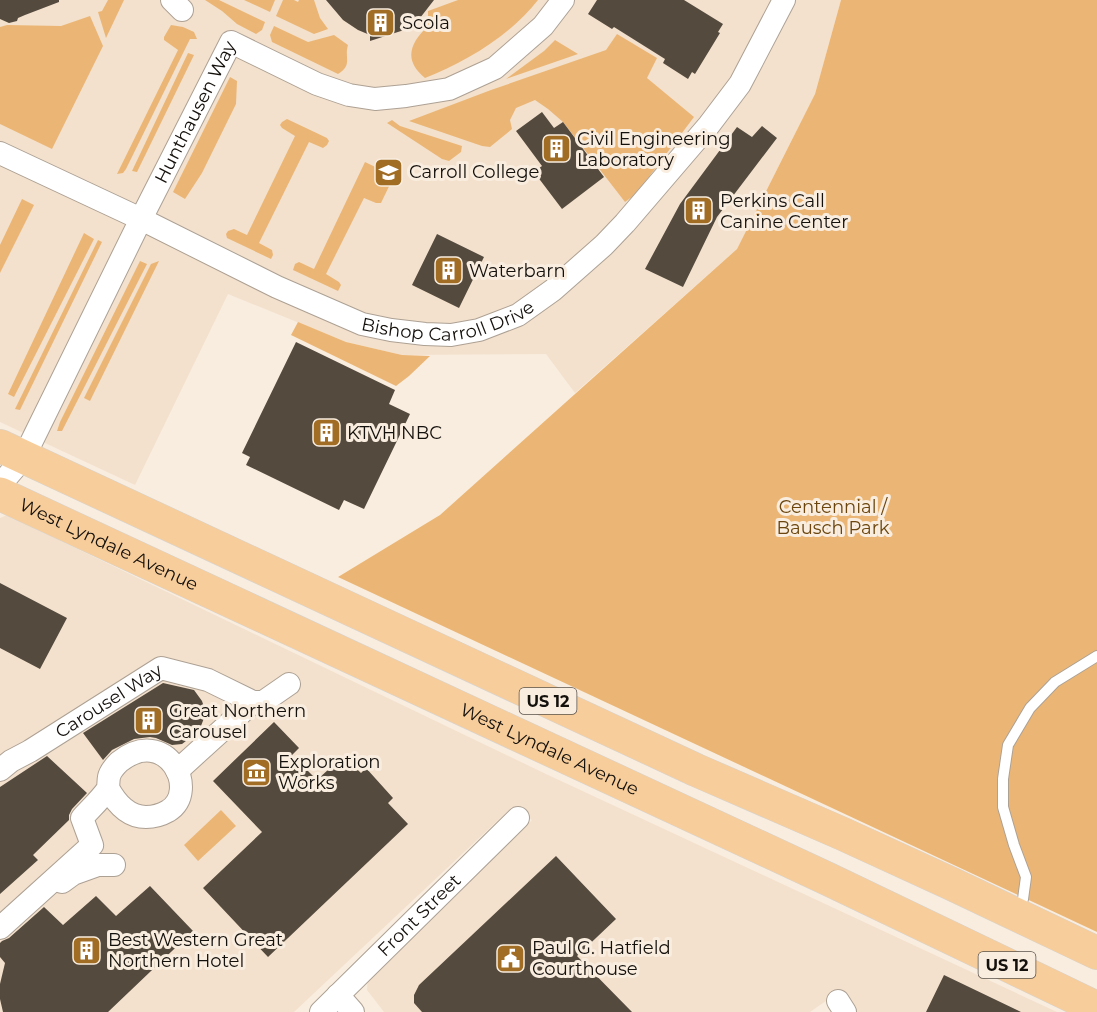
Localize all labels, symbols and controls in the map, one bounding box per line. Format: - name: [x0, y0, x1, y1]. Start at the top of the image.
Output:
- building icon: Scola: [365, 7, 397, 39]
- place label: Scola: [402, 12, 450, 34]
- street label: Hunthausen Way: [150, 37, 241, 187]
- place label: Civil Engineering Laboratory: [577, 128, 730, 171]
- building icon: Civil Engineering Laboratory: [540, 133, 572, 165]
- school or university icon: Carroll College: [372, 156, 404, 188]
- place label: Carroll College: [409, 161, 540, 183]
- place label: Perkins Call Canine Center: [720, 190, 848, 233]
- building icon: Perkins Call Canine Center: [683, 195, 715, 227]
- building icon: Waterbarn: [432, 255, 464, 287]
- place label: Waterbarn: [469, 260, 566, 282]
- street label: Bishop Carroll Drive: [359, 296, 539, 346]
- building icon: KTVH NBC: [310, 417, 342, 449]
- place label: KTVH NBC: [347, 422, 442, 444]
- street label: West Lyndale Avenue: [16, 494, 202, 596]
- park label: Centennial / Bausch Park: [776, 496, 890, 539]
- street label: Carousel Way: [51, 659, 166, 743]
- road number: US 12: [520, 688, 576, 714]
- street label: West Lyndale Avenue: [457, 699, 642, 801]
- place label: Great Northern Carousel: [169, 700, 306, 743]
- building icon: Great Northern Carousel: [132, 705, 164, 737]
- place label: Exploration Works: [278, 751, 380, 794]
- museum icon: Exploration Works: [241, 756, 273, 788]
- street label: Front Street: [373, 869, 466, 961]
- place label: Best Western Great Northern Hotel: [108, 929, 283, 972]
- building icon: Best Western Great Northern Hotel: [71, 934, 103, 966]
- place label: Paul G. Hatfield Courthouse: [532, 937, 671, 980]
- public building icon: Paul G. Hatfield Courthouse: [495, 942, 527, 974]
- road number: US 12: [978, 952, 1036, 978]

